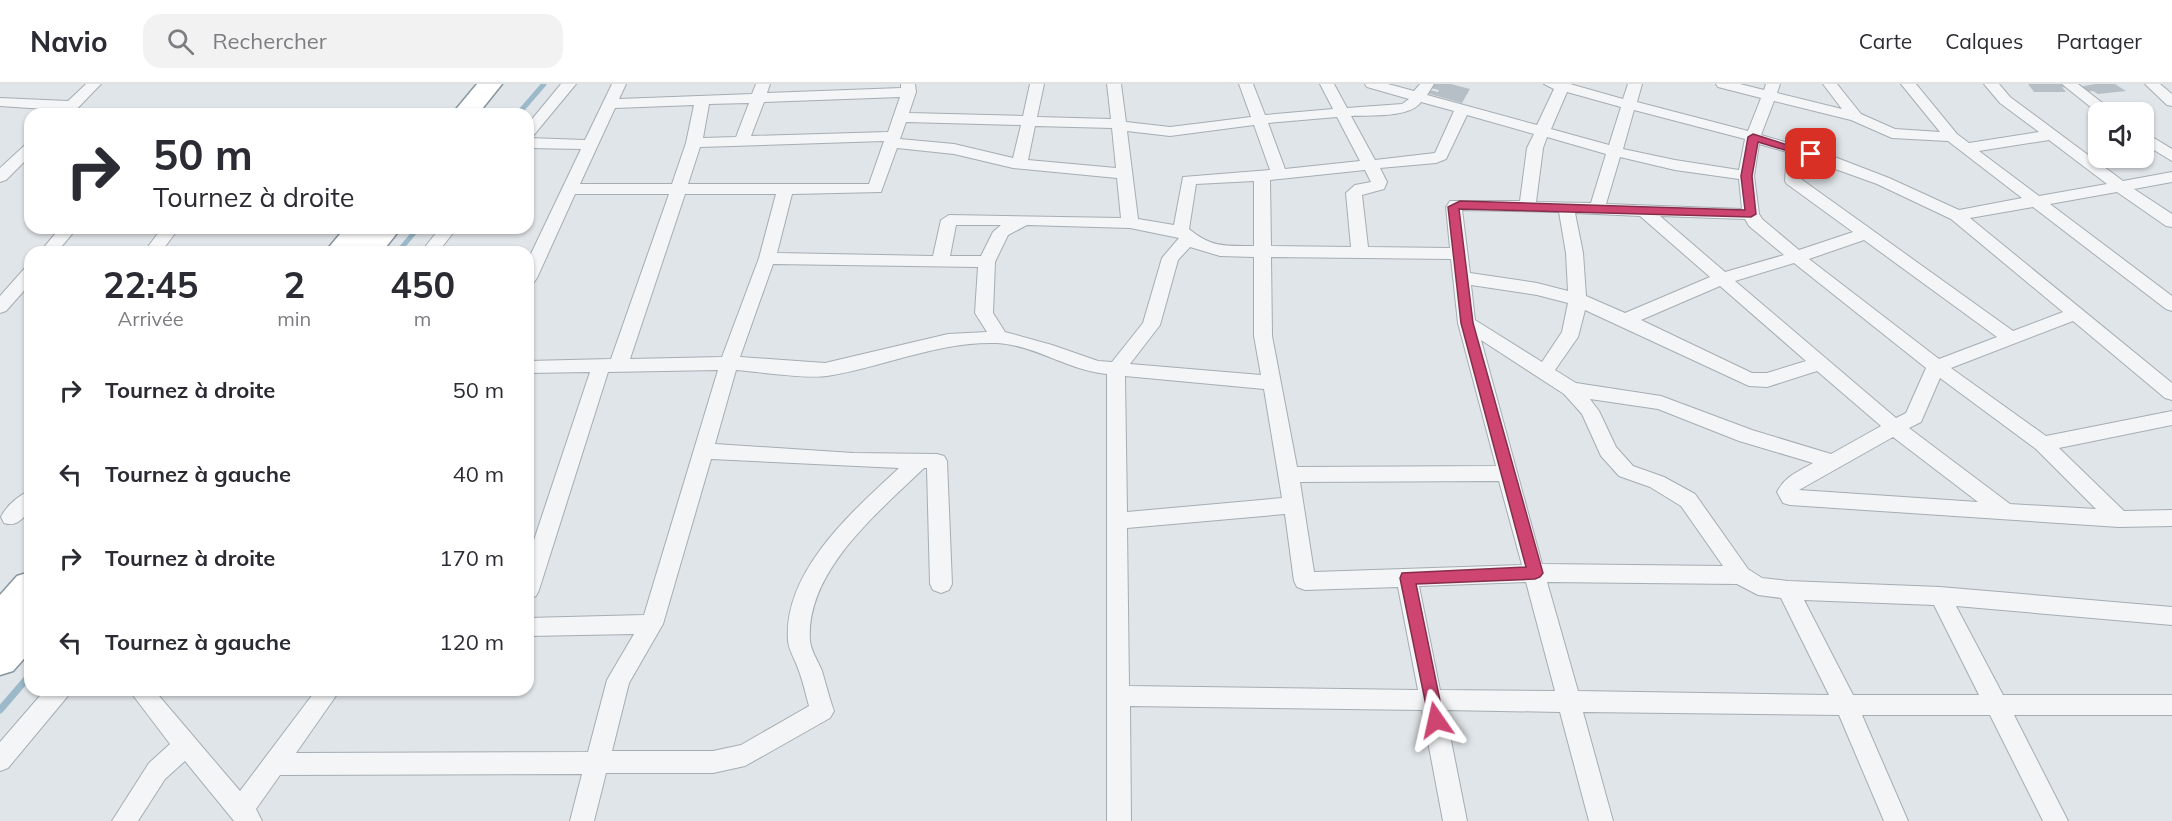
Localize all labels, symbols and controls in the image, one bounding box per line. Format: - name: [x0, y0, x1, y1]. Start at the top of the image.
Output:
- search box: [143, 14, 563, 68]
- text: Navio: [30, 24, 107, 59]
- icon: search: [164, 25, 197, 58]
- text: Rechercher: [212, 27, 327, 55]
- text: Carte: [1859, 28, 1912, 54]
- text: Calques: [1945, 28, 2023, 54]
- text: Partager: [2056, 28, 2142, 54]
- map controls: [2088, 102, 2154, 168]
- button: sound: [2088, 102, 2154, 168]
- text: 50 m: [153, 128, 253, 181]
- pin: [1785, 128, 1836, 179]
- icon: right: [54, 132, 132, 210]
- icon: arrive: [1794, 137, 1827, 170]
- text: Tournez à droite: [153, 180, 354, 214]
- text: 22:45: [103, 262, 198, 307]
- text: 2: [283, 262, 305, 307]
- text: 450: [390, 262, 455, 307]
- text: Arrivée: [118, 306, 184, 331]
- text: min: [277, 306, 311, 331]
- text: m: [414, 306, 431, 331]
- icon: right: [54, 374, 87, 407]
- text: Tournez à droite: [105, 376, 275, 404]
- text: 50 m: [453, 376, 504, 404]
- icon: left: [54, 458, 87, 491]
- text: Tournez à gauche: [105, 460, 291, 488]
- text: 40 m: [453, 460, 504, 488]
- icon: right: [54, 542, 87, 575]
- text: Tournez à droite: [105, 544, 275, 572]
- text: 170 m: [439, 544, 504, 572]
- icon: left: [54, 626, 87, 659]
- text: Tournez à gauche: [105, 628, 291, 656]
- text: 120 m: [439, 628, 504, 656]
- position arrow: [1404, 688, 1468, 752]

